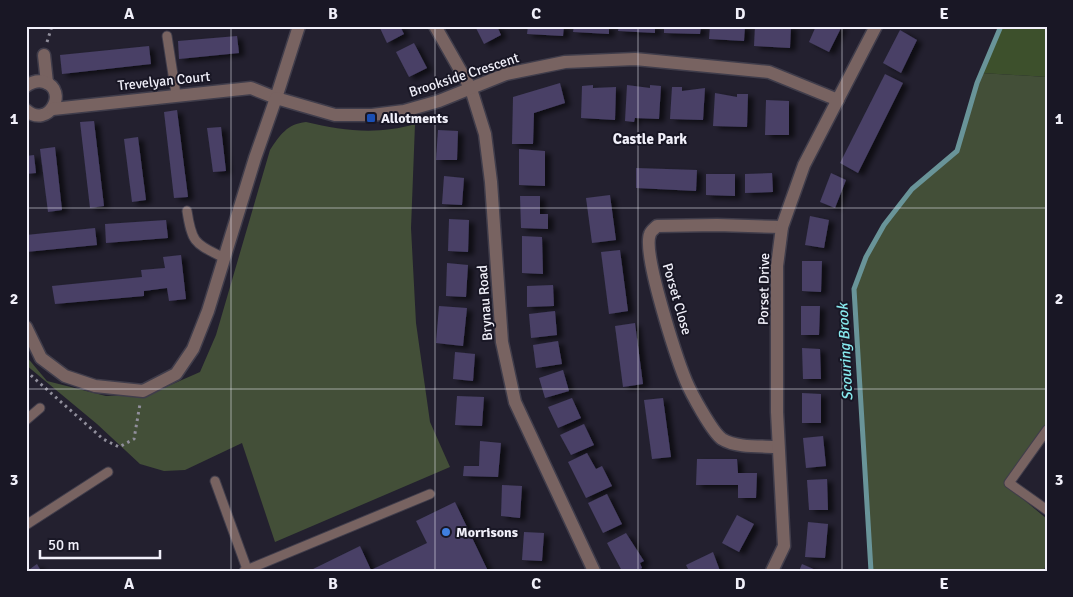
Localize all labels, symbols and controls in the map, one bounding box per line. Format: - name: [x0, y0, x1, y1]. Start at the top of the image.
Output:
- text: A: [124, 4, 135, 24]
- text: B: [328, 4, 338, 24]
- text: C: [531, 4, 541, 24]
- text: D: [735, 4, 746, 24]
- text: E: [939, 4, 949, 24]
- street label: Brookside Crescent: [407, 49, 521, 101]
- street label: Trevelyan Court: [117, 68, 211, 94]
- text: 1: [10, 109, 19, 129]
- text: 1: [1055, 109, 1064, 129]
- place label: Allotments: [381, 110, 448, 127]
- marker: Allotments: [365, 112, 377, 124]
- district label: Castle Park: [613, 130, 687, 148]
- street label: Porset Drive: [755, 253, 773, 325]
- street label: Porset Close: [659, 261, 695, 337]
- street label: Brynau Road: [474, 265, 496, 341]
- text: 2: [10, 289, 18, 309]
- text: 2: [1055, 289, 1063, 309]
- water label: Scouring Brook: [833, 301, 857, 401]
- text: 3: [10, 470, 18, 490]
- text: 3: [1055, 470, 1063, 490]
- place label: Morrisons: [456, 524, 518, 541]
- marker: Morrisons: [440, 526, 452, 538]
- scale bar: [40, 527, 160, 559]
- text: 50 m: [48, 536, 79, 554]
- text: A: [124, 574, 135, 594]
- text: B: [328, 574, 338, 594]
- text: C: [531, 574, 541, 594]
- text: D: [735, 574, 746, 594]
- text: E: [939, 574, 949, 594]

